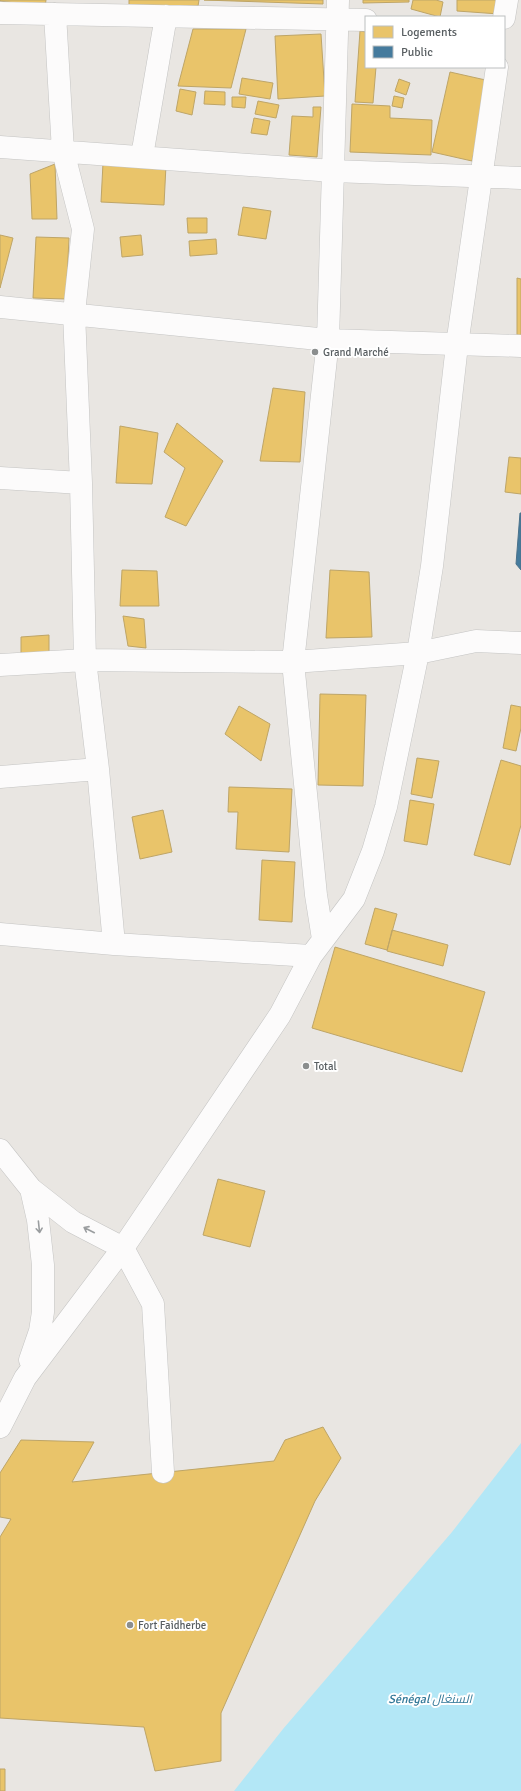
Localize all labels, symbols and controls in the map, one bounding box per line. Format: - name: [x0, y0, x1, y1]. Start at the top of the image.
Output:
- legend: [365, 16, 505, 68]
- text: Logements: [401, 25, 457, 40]
- text: Public: [401, 45, 433, 60]
- place label: Grand Marché: [323, 346, 389, 359]
- marker: Grand Marché: [310, 347, 320, 357]
- place label: Total: [314, 1060, 337, 1073]
- marker: Total: [301, 1061, 311, 1071]
- one-way arrow: [35, 1220, 43, 1233]
- one-way arrow: [83, 1225, 95, 1233]
- place label: Fort Faidherbe: [138, 1619, 206, 1632]
- marker: Fort Faidherbe: [125, 1620, 135, 1630]
- water label: Sénégal السنغال: [388, 1692, 473, 1707]

